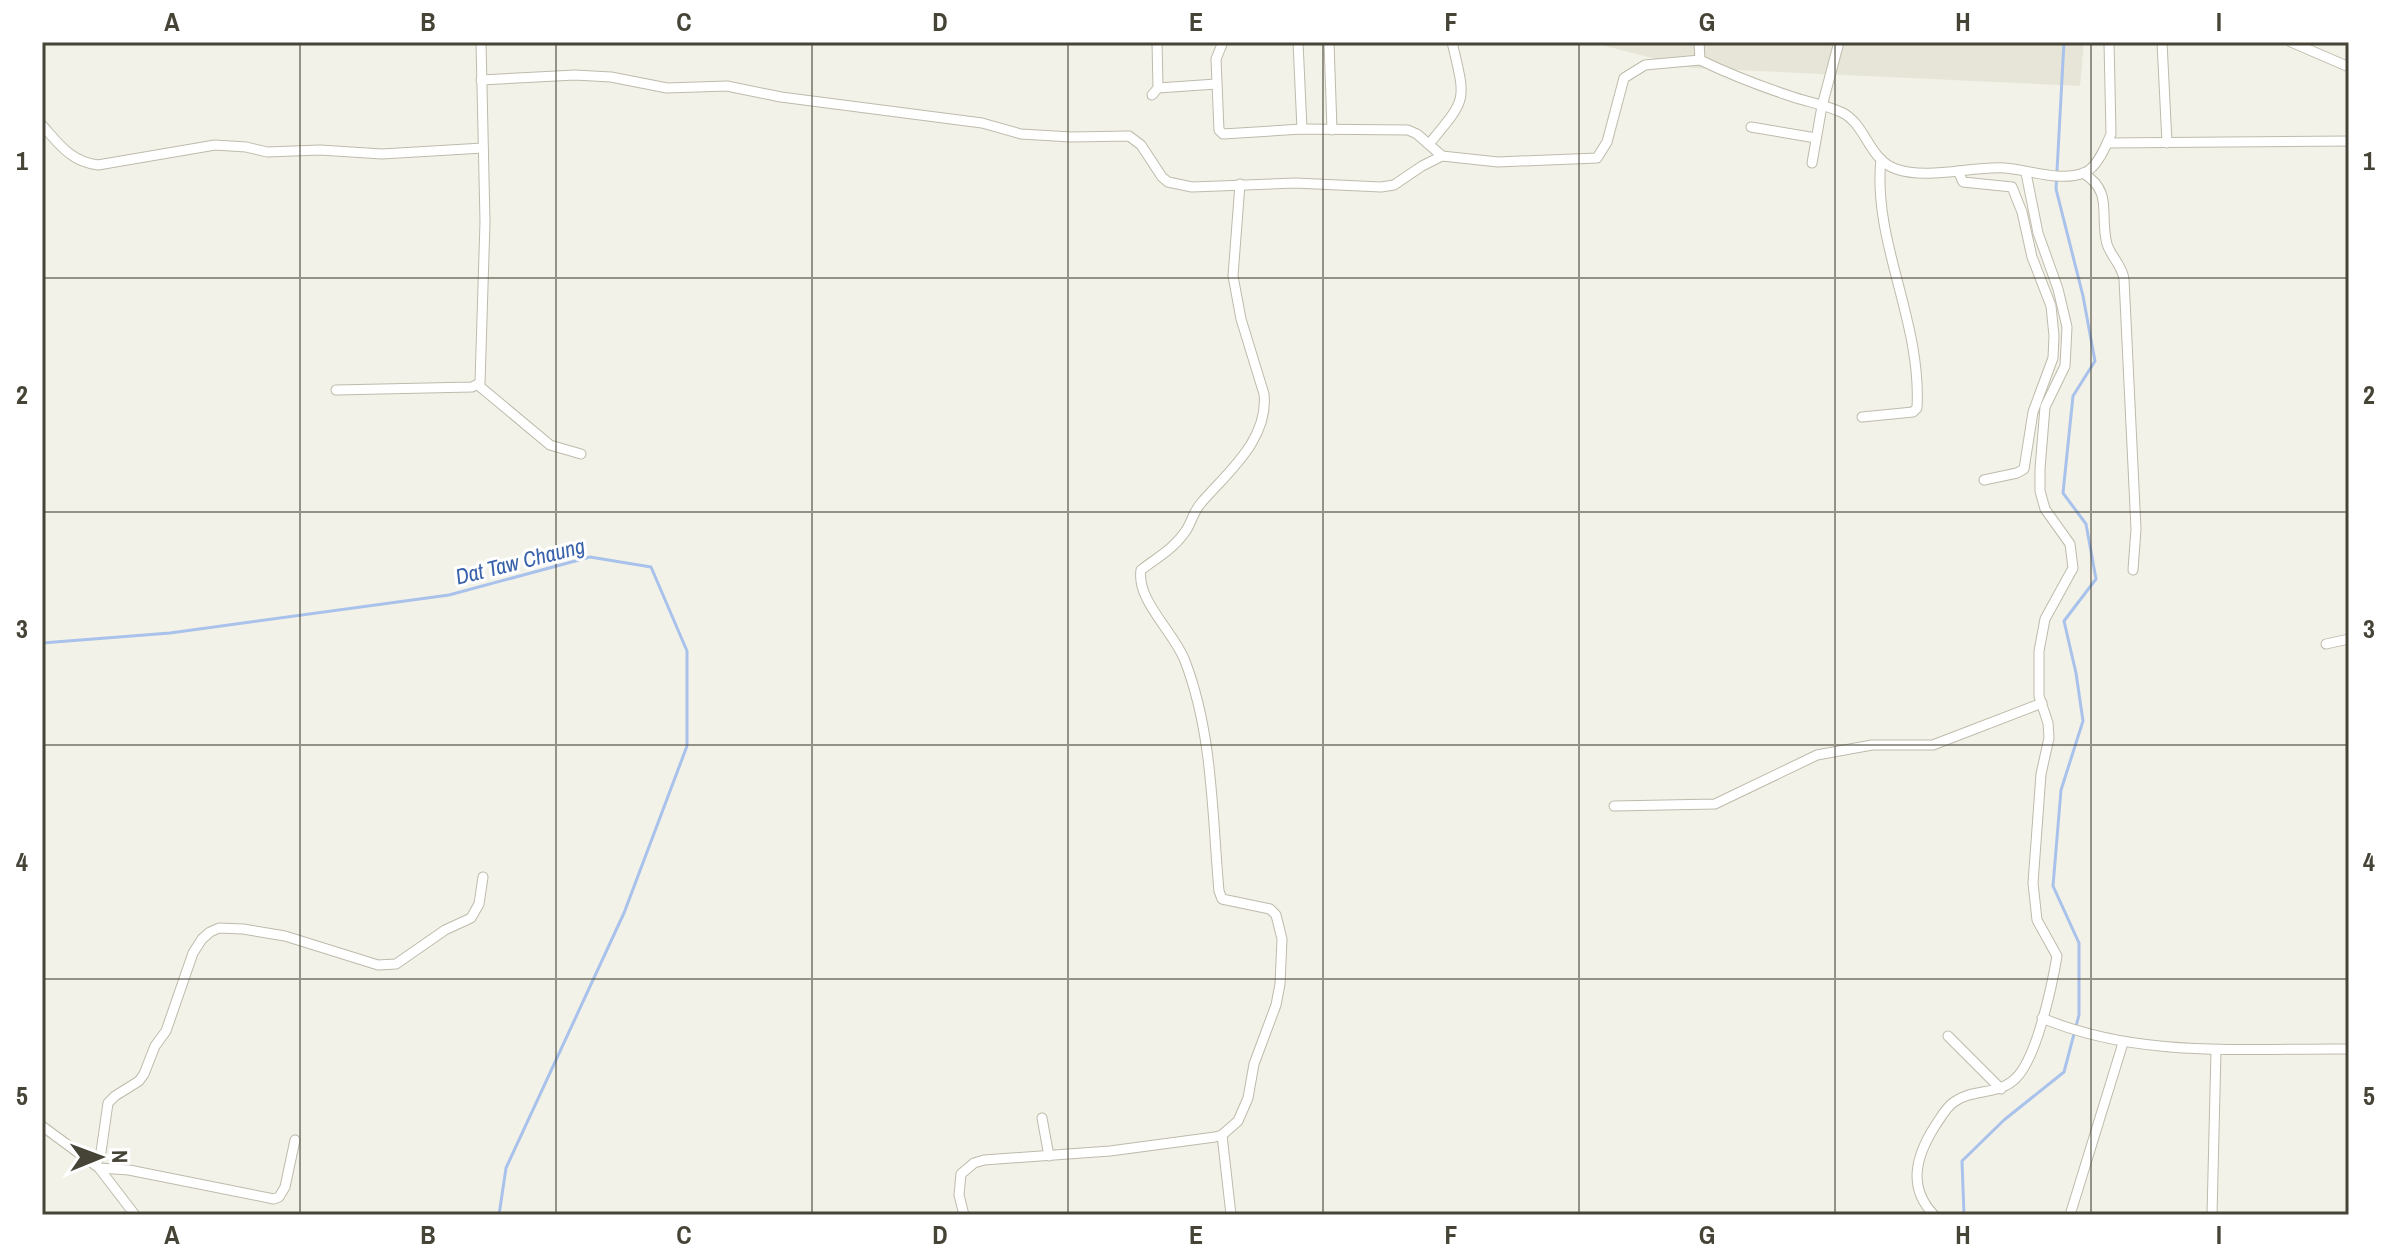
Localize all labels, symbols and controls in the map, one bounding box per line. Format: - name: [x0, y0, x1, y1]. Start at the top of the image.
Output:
- text: A: [164, 4, 180, 39]
- text: B: [420, 4, 436, 39]
- text: C: [676, 4, 692, 39]
- text: D: [932, 4, 948, 39]
- text: E: [1189, 4, 1203, 39]
- text: F: [1444, 4, 1458, 39]
- text: G: [1699, 4, 1715, 39]
- text: H: [1955, 4, 1971, 39]
- text: I: [2216, 4, 2222, 39]
- text: 1: [16, 143, 28, 178]
- text: 1: [2363, 143, 2375, 178]
- text: 2: [16, 377, 28, 412]
- text: 2: [2363, 377, 2375, 412]
- water label: Dat Taw Chaung: [452, 530, 588, 592]
- text: 3: [16, 611, 28, 646]
- text: 3: [2363, 611, 2375, 646]
- text: 4: [16, 844, 28, 879]
- text: 4: [2363, 844, 2375, 879]
- text: 5: [16, 1078, 28, 1113]
- text: 5: [2363, 1078, 2375, 1113]
- north arrow: [60, 1117, 140, 1197]
- text: N: [105, 1150, 135, 1163]
- text: A: [164, 1217, 180, 1252]
- text: B: [420, 1217, 436, 1252]
- text: C: [676, 1217, 692, 1252]
- text: D: [932, 1217, 948, 1252]
- text: E: [1189, 1217, 1203, 1252]
- text: F: [1444, 1217, 1458, 1252]
- text: G: [1699, 1217, 1715, 1252]
- text: H: [1955, 1217, 1971, 1252]
- text: I: [2216, 1217, 2222, 1252]

